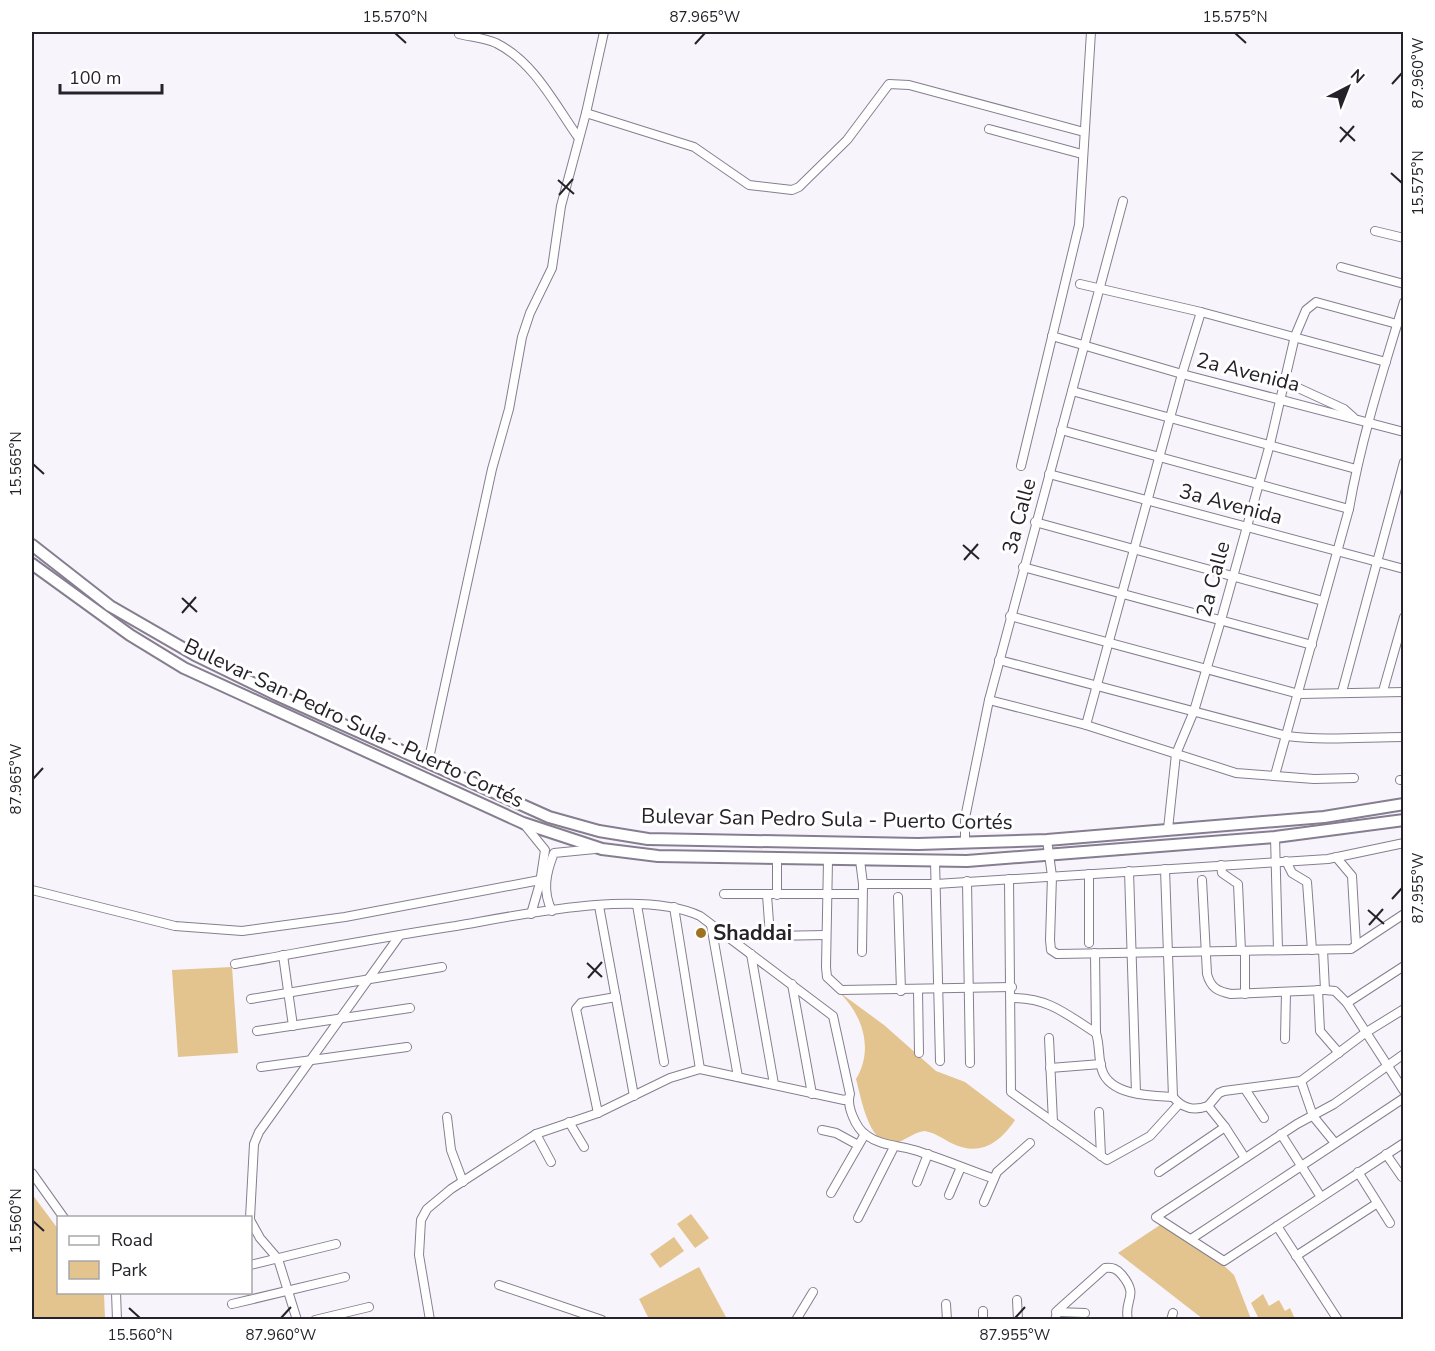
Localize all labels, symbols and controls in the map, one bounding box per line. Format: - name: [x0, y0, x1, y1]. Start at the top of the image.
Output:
- text: 15.570°N: [362, 7, 428, 27]
- text: 87.965°W: [670, 7, 741, 27]
- text: 15.575°N: [1202, 7, 1268, 27]
- text: 87.960°W: [1408, 37, 1428, 108]
- scale bar: [60, 57, 162, 95]
- north arrow: [1318, 57, 1378, 117]
- text: N: [1346, 64, 1369, 89]
- text: 100 m: [69, 66, 121, 90]
- text: 15.575°N: [1408, 150, 1428, 216]
- street label: 2a Avenida: [1193, 346, 1303, 398]
- text: 15.565°N: [6, 431, 26, 497]
- street label: 3a Calle: [995, 475, 1043, 557]
- street label: 3a Avenida: [1176, 477, 1286, 531]
- street label: 2a Calle: [1189, 538, 1237, 620]
- street label: Bulevar San Pedro Sula - Puerto Cortés: [180, 632, 528, 814]
- text: 87.965°W: [6, 743, 26, 814]
- street label: Bulevar San Pedro Sula - Puerto Cortés: [641, 802, 1013, 836]
- text: 87.955°W: [1408, 852, 1428, 923]
- place label: Shaddai: [713, 919, 792, 947]
- marker: Shaddai: [694, 926, 708, 940]
- text: 15.560°N: [6, 1188, 26, 1254]
- legend: [57, 1216, 252, 1294]
- text: Road: [111, 1228, 153, 1252]
- text: Park: [111, 1258, 148, 1282]
- text: 15.560°N: [107, 1325, 173, 1345]
- text: 87.960°W: [246, 1325, 317, 1345]
- text: 87.955°W: [980, 1325, 1051, 1345]

